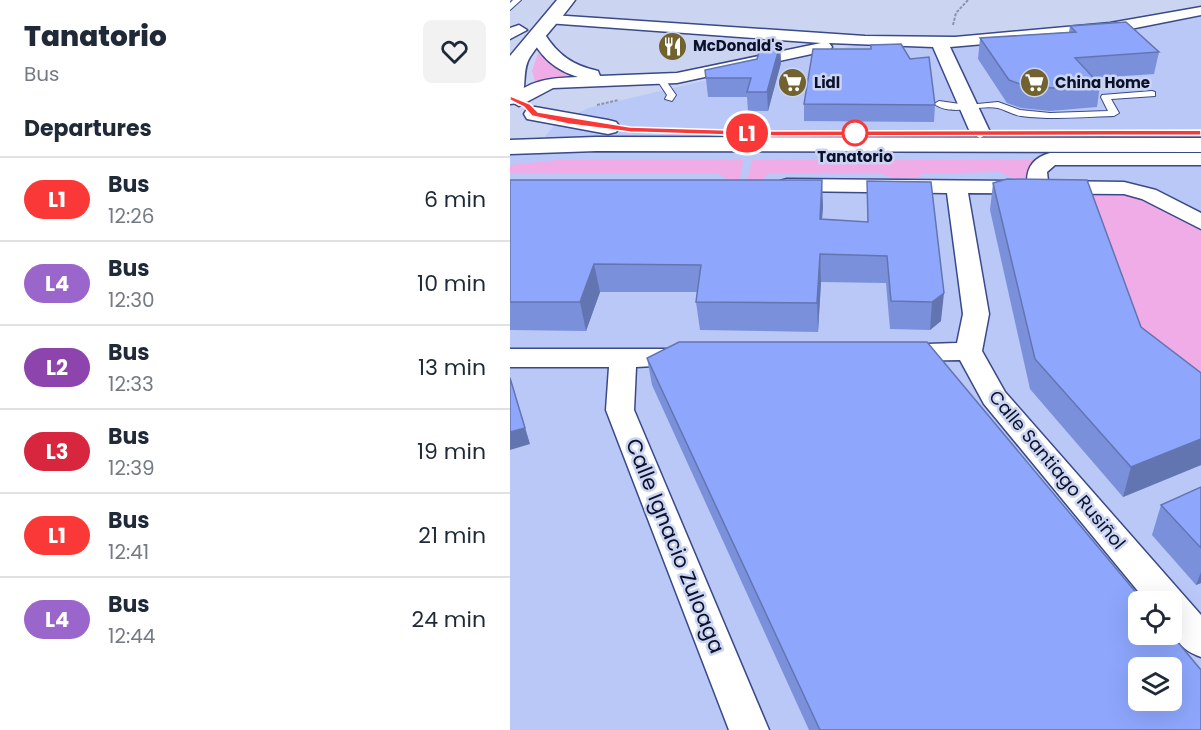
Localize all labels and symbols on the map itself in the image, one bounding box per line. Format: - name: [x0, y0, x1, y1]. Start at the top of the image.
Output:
- restaurant icon: McDonald's: [656, 30, 688, 62]
- place label: McDonald's: [693, 35, 783, 56]
- supermarket icon: Lidl: [777, 67, 809, 99]
- supermarket icon: China Home: [1018, 67, 1050, 99]
- place label: Lidl: [814, 72, 840, 93]
- place label: China Home: [1055, 72, 1150, 93]
- line badge: L1: [720, 114, 774, 152]
- marker: Tanatorio: [842, 120, 868, 146]
- place label: Tanatorio: [817, 146, 893, 167]
- street label: Calle Santiago Rusiñol: [983, 385, 1131, 555]
- street label: Calle Ignacio Zuloaga: [619, 434, 732, 658]

